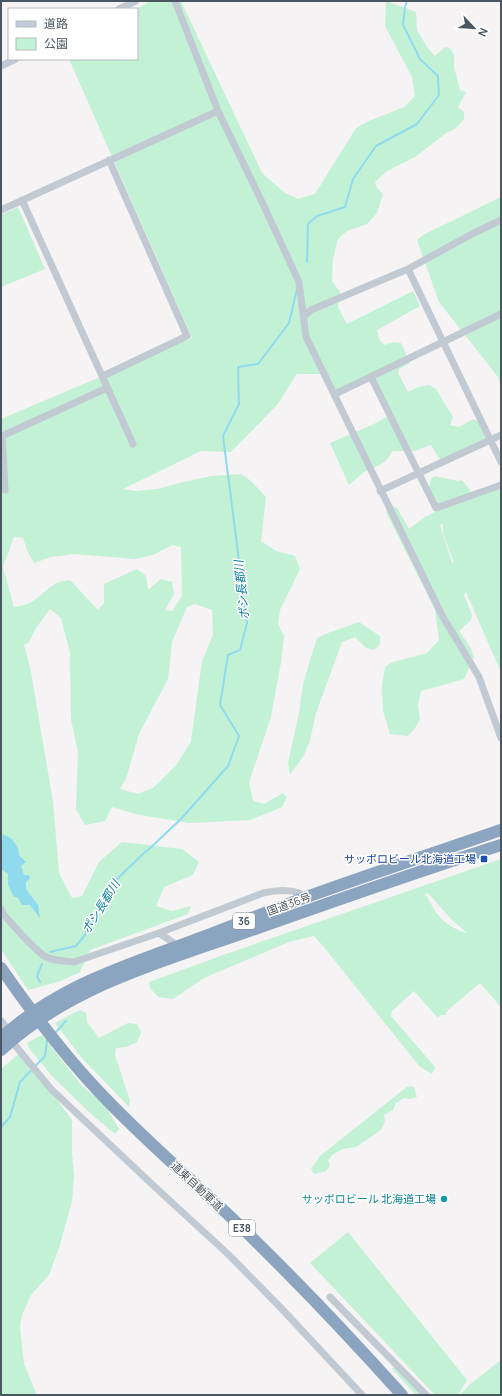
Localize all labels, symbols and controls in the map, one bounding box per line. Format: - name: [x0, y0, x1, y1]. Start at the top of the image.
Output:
- legend: [8, 8, 138, 60]
- north arrow: [454, 8, 494, 48]
- text: 道路: [44, 15, 68, 32]
- text: N: [475, 26, 492, 39]
- text: 公園: [44, 35, 68, 52]
- water label: ポシ長都川: [230, 557, 253, 621]
- place label: サッポロビール北海道工場: [344, 851, 476, 866]
- marker: サッポロビール北海道工場: [479, 854, 489, 864]
- water label: ポシ長都川: [77, 875, 125, 937]
- street label: 国道36号: [265, 889, 313, 918]
- road number: 36: [233, 913, 255, 929]
- street label: 道東自動車道: [168, 1158, 227, 1214]
- place label: サッポロビール 北海道工場: [302, 1191, 436, 1206]
- marker: サッポロビール 北海道工場: [439, 1194, 449, 1204]
- road number: E38: [229, 1220, 255, 1236]

